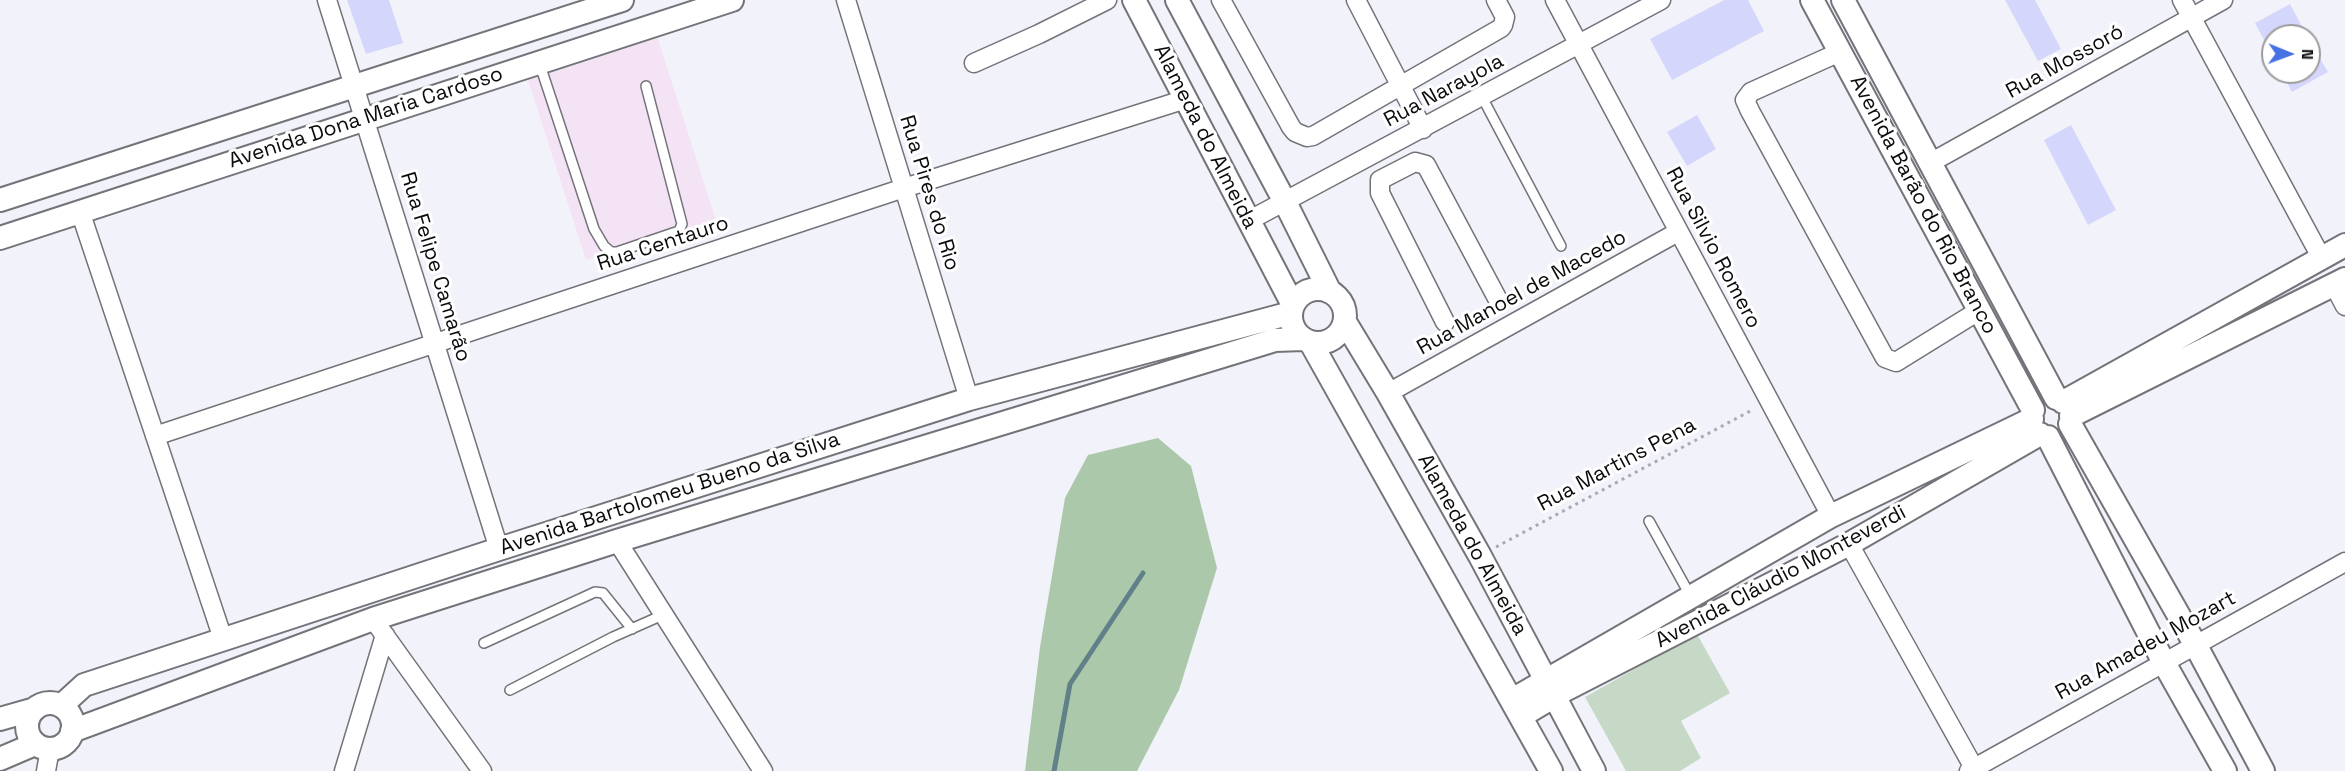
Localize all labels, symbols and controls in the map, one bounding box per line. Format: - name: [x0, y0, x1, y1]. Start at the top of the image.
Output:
- street label: Rua Mossoró: [2002, 19, 2128, 105]
- north arrow: [2261, 24, 2321, 84]
- street label: Alameda do Almeida: [1148, 41, 1262, 233]
- street label: Rua Narayola: [1380, 49, 1508, 133]
- text: N: [2297, 49, 2318, 60]
- street label: Avenida Dona Maria Cardoso: [226, 62, 506, 174]
- street label: Avenida Barão do Rio Branco: [1844, 71, 2002, 339]
- street label: Rua Pires do Rio: [893, 112, 965, 274]
- street label: Rua Silvio Romero: [1660, 163, 1766, 333]
- street label: Rua Felipe Camarão: [394, 169, 476, 365]
- street label: Rua Centauro: [594, 211, 732, 277]
- street label: Rua Manoel de Macedo: [1413, 225, 1631, 361]
- street label: Rua Martins Pena: [1534, 413, 1700, 517]
- street label: Avenida Bartolomeu Bueno da Silva: [497, 427, 843, 561]
- street label: Alameda do Almeida: [1412, 450, 1532, 640]
- street label: Avenida Cláudio Monteverdi: [1651, 500, 1911, 654]
- street label: Rua Amadeu Mozart: [2051, 586, 2241, 706]

